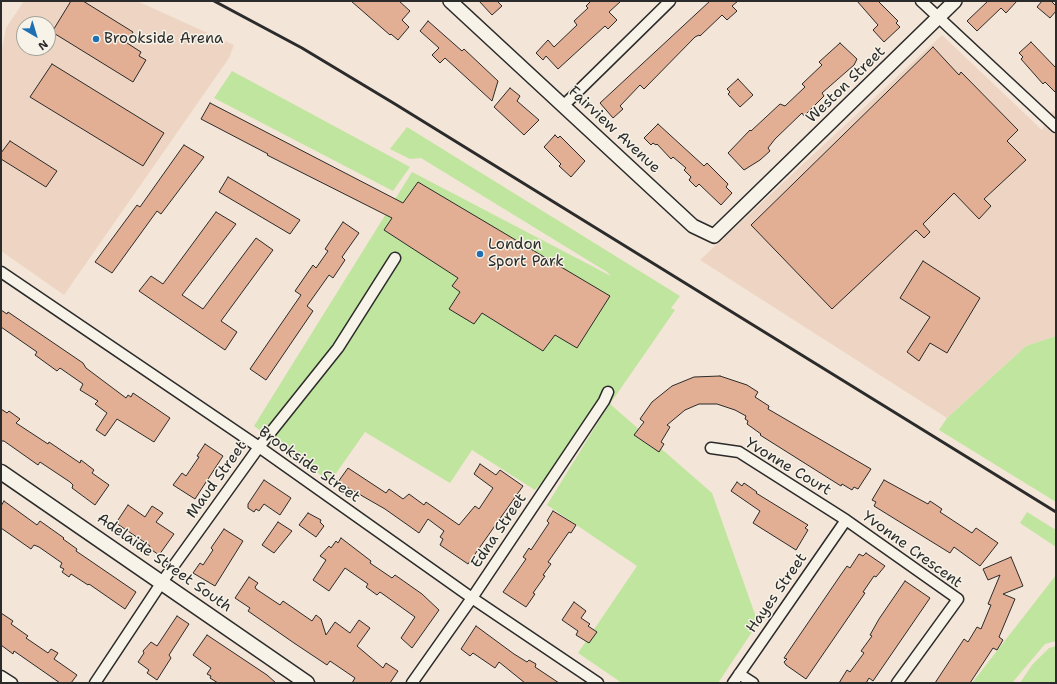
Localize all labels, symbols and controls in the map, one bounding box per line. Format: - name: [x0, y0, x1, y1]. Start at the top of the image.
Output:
- north arrow: [16, 16, 56, 56]
- place label: Brookside Arena: [104, 30, 223, 48]
- marker: Brookside Arena: [91, 34, 101, 44]
- text: N: [35, 36, 51, 54]
- street label: Weston Street: [803, 43, 889, 127]
- street label: Fairview Avenue: [564, 83, 664, 177]
- place label: London Sport Park: [488, 236, 564, 271]
- marker: London Sport Park: [475, 249, 485, 259]
- street label: Brookside Street: [255, 423, 363, 507]
- street label: Yvonne Court: [742, 434, 834, 500]
- street label: Maud Street: [183, 438, 251, 522]
- street label: Edna Street: [467, 490, 531, 572]
- street label: Yvonne Crescent: [859, 508, 965, 592]
- street label: Adelaide Street South: [93, 510, 235, 616]
- street label: Hayes Street: [743, 550, 811, 636]

